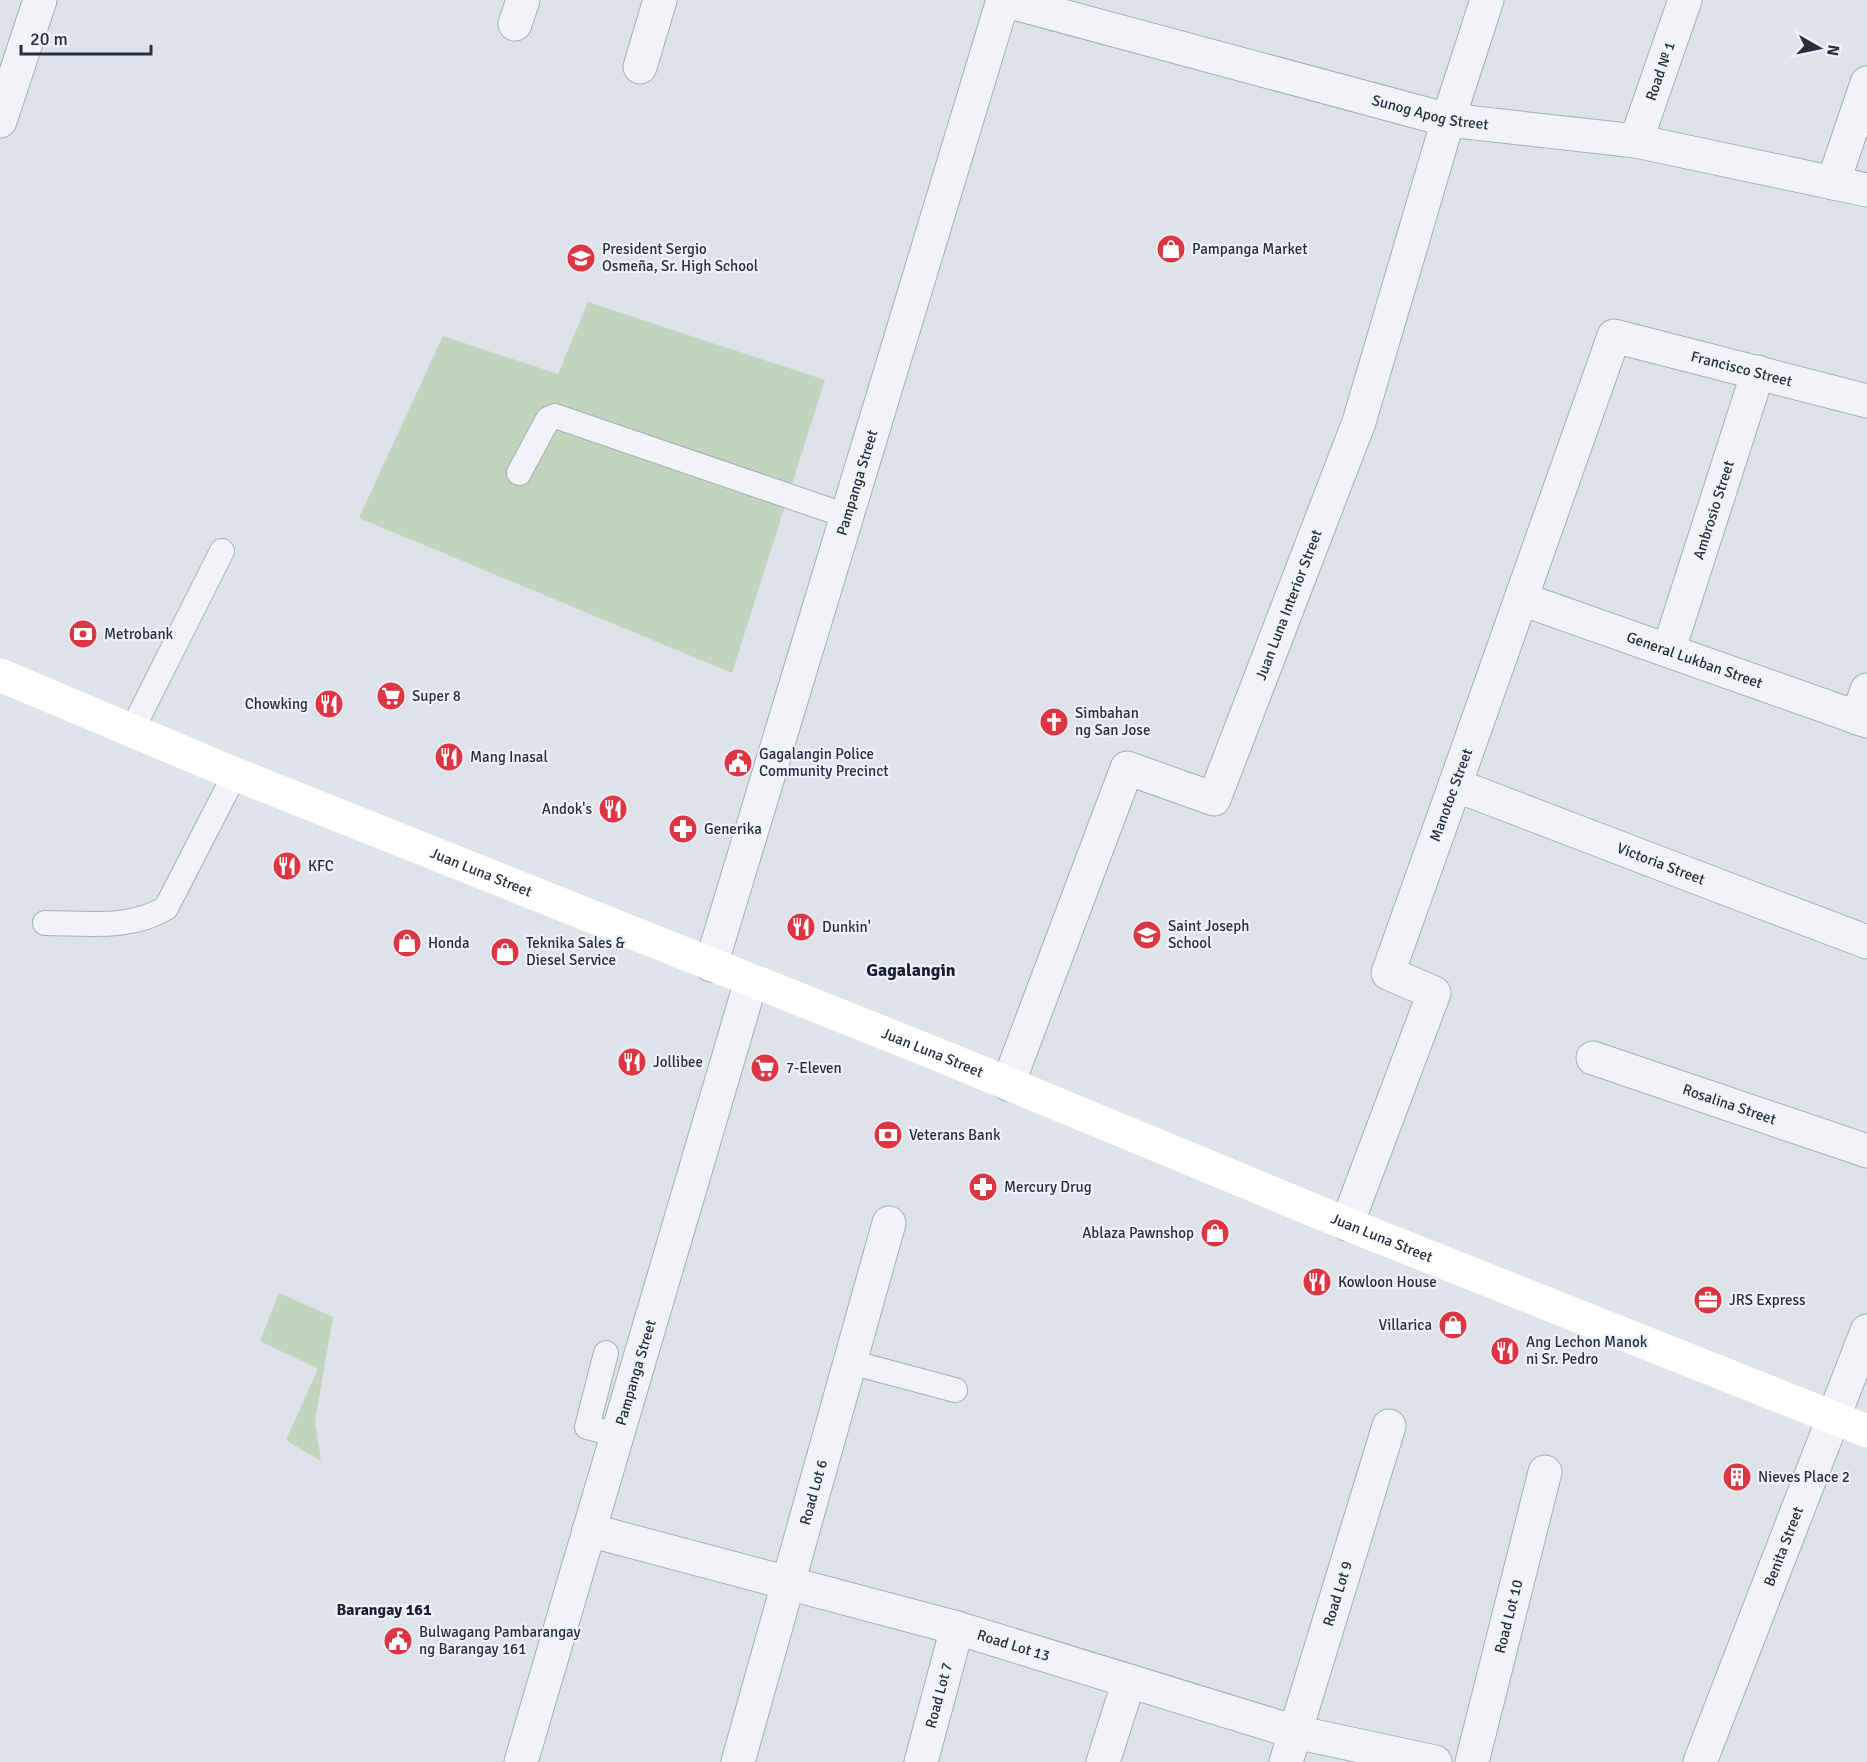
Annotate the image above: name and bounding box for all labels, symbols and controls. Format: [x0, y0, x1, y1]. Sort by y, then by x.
scale bar [21, 18, 152, 56]
north arrow [1789, 18, 1849, 78]
text: 20 m [30, 28, 68, 50]
street label: Road № 1 [1642, 39, 1679, 103]
text: N [1822, 43, 1844, 57]
street label: Sunog Apog Street [1370, 91, 1489, 133]
shop icon: Pampanga Market [1155, 233, 1187, 265]
place label: President Sergio Osmeña, Sr. High School [602, 240, 758, 275]
place label: Pampanga Market [1192, 240, 1308, 258]
school or university icon: President Sergio Osmeña, Sr. High School [565, 242, 597, 274]
street label: Francisco Street [1689, 347, 1794, 390]
street label: Pampanga Street [833, 428, 881, 538]
street label: Ambrosio Street [1689, 458, 1738, 562]
street label: Juan Luna Interior Street [1252, 527, 1326, 683]
bank icon: Metrobank [67, 618, 99, 650]
place label: Metrobank [104, 625, 174, 643]
street label: General Lukban Street [1624, 628, 1765, 692]
supermarket icon: Super 8 [375, 680, 407, 712]
place label: Super 8 [412, 687, 461, 705]
restaurant icon: Chowking [313, 688, 345, 720]
place label: Chowking [245, 695, 308, 713]
place label: Simbahan ng San Jose [1075, 704, 1150, 739]
church icon: Simbahan ng San Jose [1038, 706, 1070, 738]
restaurant icon: Mang Inasal [433, 741, 465, 773]
place label: Gagalangin Police Community Precinct [759, 745, 888, 780]
street label: Manotoc Street [1426, 746, 1476, 844]
public building icon: Gagalangin Police Community Precinct [722, 747, 754, 779]
place label: Mang Inasal [470, 748, 548, 766]
restaurant icon: Andok's [597, 793, 629, 825]
place label: Andok's [542, 800, 592, 818]
pharmacy icon: Generika [667, 813, 699, 845]
place label: Generika [704, 820, 762, 838]
street label: Victoria Street [1614, 839, 1707, 889]
street label: Juan Luna Street [428, 844, 535, 901]
restaurant icon: KFC [271, 850, 303, 882]
place label: KFC [308, 857, 334, 875]
restaurant icon: Dunkin' [785, 911, 817, 943]
place label: Saint Joseph School [1168, 917, 1249, 952]
place label: Dunkin' [822, 918, 871, 936]
school or university icon: Saint Joseph School [1131, 919, 1163, 951]
shop icon: Honda [391, 927, 423, 959]
place label: Honda [428, 934, 470, 952]
place label: Teknika Sales & Diesel Service [526, 934, 625, 969]
shop icon: Teknika Sales & Diesel Service [489, 936, 521, 968]
district label: Gagalangin [866, 959, 956, 981]
street label: Juan Luna Street [879, 1024, 986, 1081]
restaurant icon: Jollibee [616, 1046, 648, 1078]
supermarket icon: 7-Eleven [749, 1052, 781, 1084]
place label: Jollibee [653, 1053, 703, 1071]
place label: 7-Eleven [786, 1059, 842, 1077]
street label: Rosalina Street [1680, 1080, 1778, 1128]
bank icon: Veterans Bank [872, 1119, 904, 1151]
place label: Veterans Bank [909, 1126, 1001, 1144]
pharmacy icon: Mercury Drug [967, 1171, 999, 1203]
place label: Mercury Drug [1004, 1178, 1092, 1196]
street label: Juan Luna Street [1328, 1209, 1435, 1266]
shop icon: Ablaza Pawnshop [1199, 1217, 1231, 1249]
place label: Ablaza Pawnshop [1082, 1224, 1194, 1242]
restaurant icon: Kowloon House [1301, 1266, 1333, 1298]
place label: Kowloon House [1338, 1273, 1437, 1291]
office icon: JRS Express [1692, 1284, 1724, 1316]
place label: JRS Express [1729, 1291, 1806, 1309]
shop icon: Villarica [1437, 1309, 1469, 1341]
place label: Villarica [1379, 1316, 1432, 1334]
street label: Pampanga Street [612, 1317, 660, 1428]
place label: Ang Lechon Manok ni Sr. Pedro [1526, 1333, 1648, 1368]
restaurant icon: Ang Lechon Manok ni Sr. Pedro [1489, 1335, 1521, 1367]
street label: Road Lot 6 [796, 1458, 831, 1527]
building icon: Nieves Place 2 [1721, 1461, 1753, 1493]
place label: Nieves Place 2 [1758, 1468, 1850, 1486]
street label: Benita Street [1760, 1504, 1807, 1589]
street label: Road Lot 9 [1319, 1559, 1356, 1629]
street label: Road Lot 10 [1491, 1578, 1527, 1655]
district label: Barangay 161 [336, 1600, 432, 1620]
place label: Bulwagang Pambarangay ng Barangay 161 [419, 1623, 581, 1658]
public building icon: Bulwagang Pambarangay ng Barangay 161 [382, 1625, 414, 1657]
street label: Road Lot 13 [975, 1626, 1052, 1665]
street label: Road Lot 7 [921, 1661, 956, 1730]

